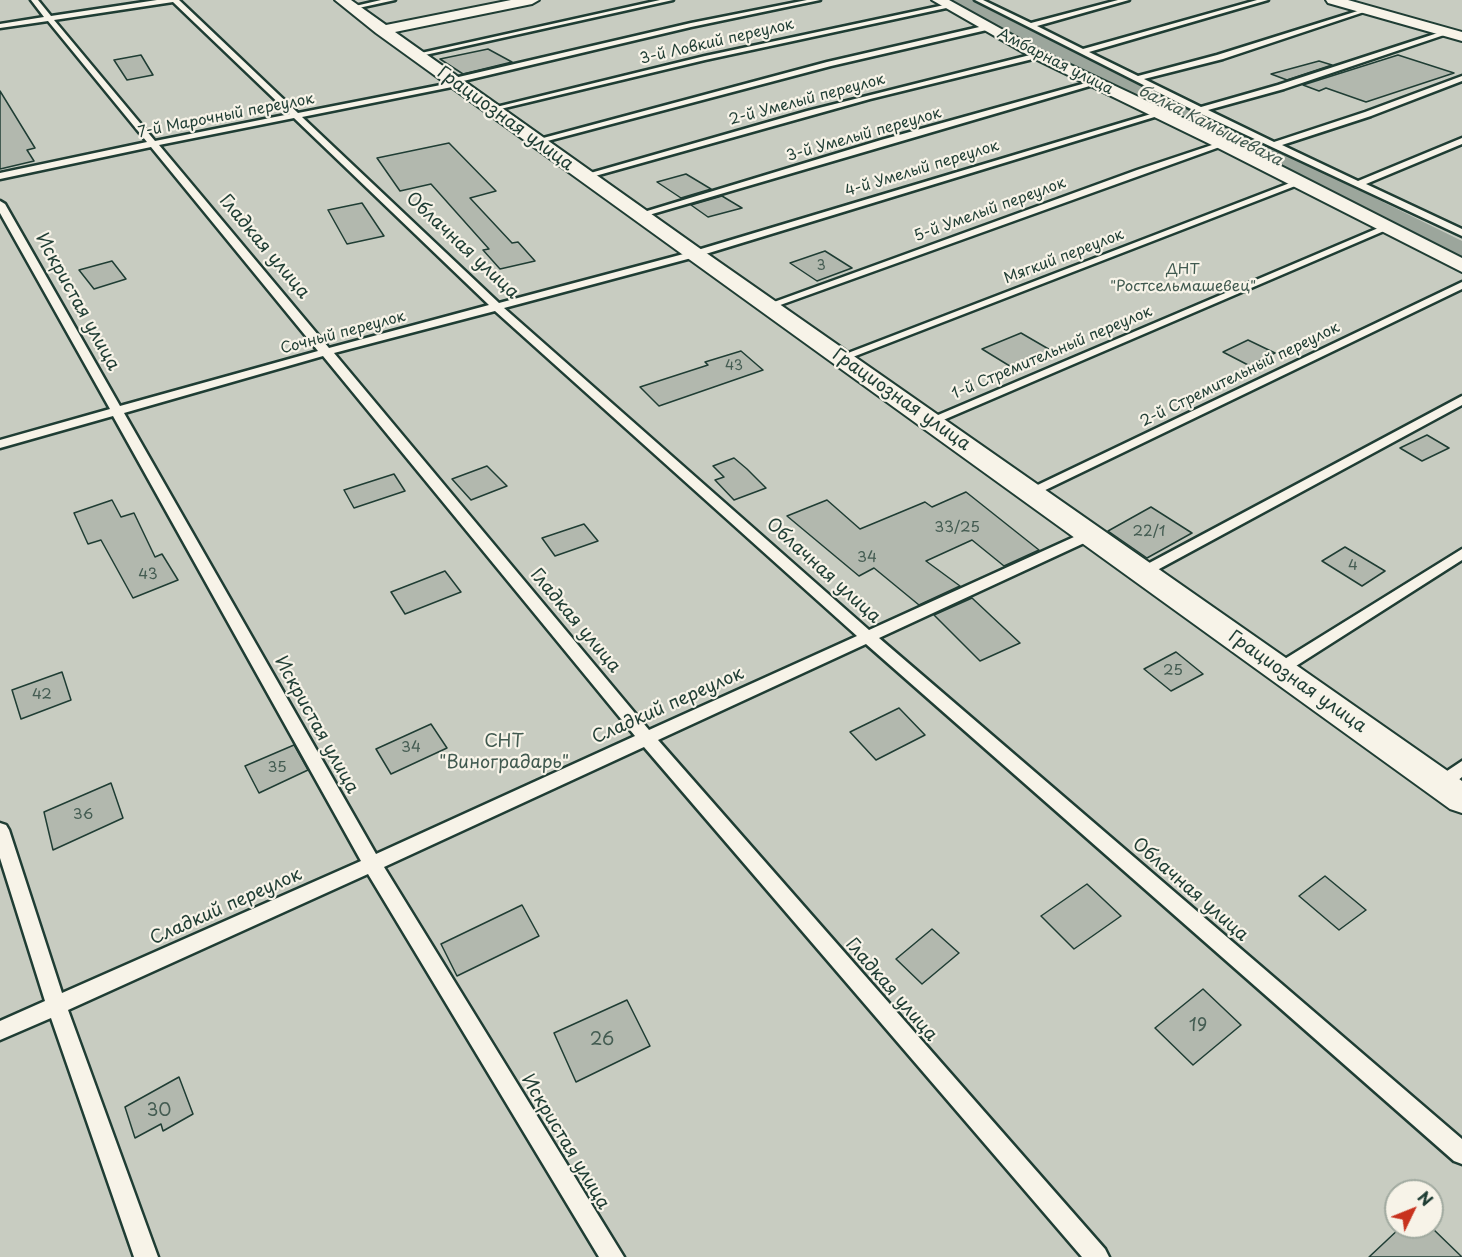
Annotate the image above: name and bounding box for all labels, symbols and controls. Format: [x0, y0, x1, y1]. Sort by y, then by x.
street label: 3-й Ловкий переулок [638, 16, 796, 68]
street label: Амбарная улица [994, 25, 1116, 99]
street label: Грациозная улица [432, 62, 578, 176]
street label: 2-й Умелый переулок [727, 71, 887, 129]
water label: балка Камышеваха [1135, 81, 1285, 171]
street label: 7-й Марочный переулок [136, 90, 316, 142]
street label: 3-й Умелый переулок [785, 104, 943, 166]
street label: 4-й Умелый переулок [843, 137, 1001, 201]
street label: 5-й Умелый переулок [912, 174, 1068, 246]
street label: Облачная улица [401, 188, 523, 304]
street label: Гладкая улица [214, 191, 314, 303]
street label: Мягкий переулок [1002, 226, 1126, 288]
street label: Искристая улица [30, 230, 124, 374]
house number: 3 [816, 258, 826, 274]
park label: ДНТ "Ростсельмашевец" [1110, 261, 1256, 296]
street label: 1-й Стремительный переулок [949, 303, 1155, 403]
street label: Сочный переулок [279, 308, 407, 358]
street label: 2-й Стремительный переулок [1137, 319, 1343, 431]
street label: Грациозная улица [828, 344, 974, 456]
house number: 43 [725, 358, 743, 374]
street label: Облачная улица [761, 514, 885, 628]
house number: 33/25 [934, 519, 980, 537]
house number: 22/1 [1132, 523, 1166, 541]
house number: 34 [857, 549, 877, 567]
house number: 4 [1348, 557, 1358, 575]
street label: Гладкая улица [525, 565, 625, 677]
house number: 43 [138, 566, 158, 584]
street label: Грациозная улица [1224, 626, 1370, 738]
street label: Искристая улица [269, 653, 363, 797]
house number: 25 [1163, 662, 1183, 680]
street label: Сладкий переулок [589, 663, 747, 749]
house number: 42 [32, 686, 52, 704]
park label: СНТ "Виноградарь" [439, 731, 569, 774]
house number: 34 [401, 739, 421, 757]
house number: 35 [267, 759, 287, 777]
house number: 36 [73, 806, 93, 824]
street label: Облачная улица [1128, 834, 1252, 946]
street label: Сладкий переулок [147, 864, 305, 950]
street label: Гладкая улица [841, 934, 941, 1046]
house number: 19 [1189, 1015, 1207, 1037]
house number: 26 [590, 1029, 614, 1051]
street label: Искристая улица [516, 1071, 614, 1213]
house number: 30 [146, 1100, 172, 1122]
north arrow [1384, 1179, 1444, 1239]
text: N [1413, 1185, 1439, 1211]

